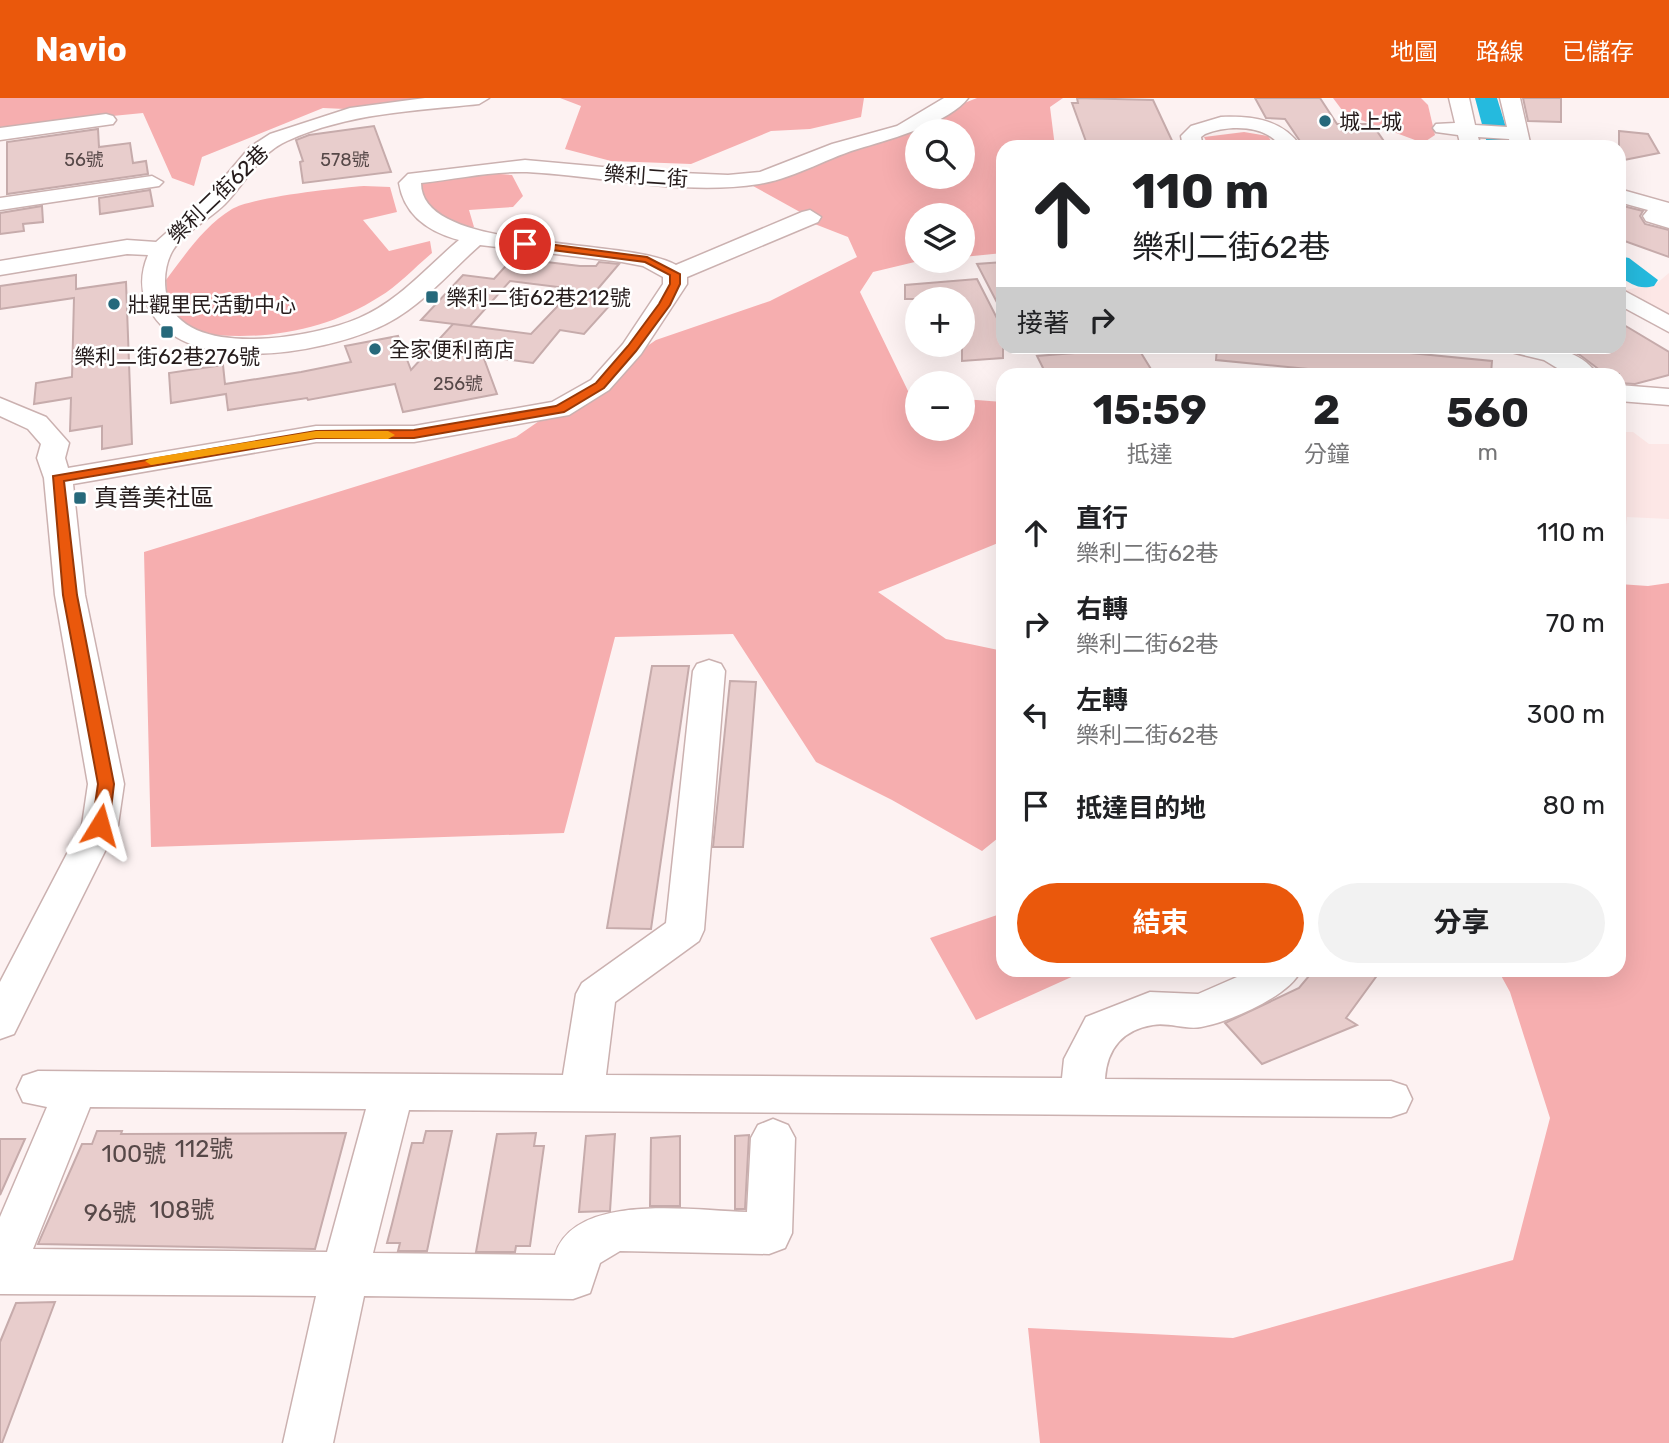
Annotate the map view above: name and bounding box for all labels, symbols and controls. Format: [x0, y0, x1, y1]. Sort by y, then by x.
text: Navio [35, 30, 127, 69]
text: 地圖 [1390, 38, 1438, 66]
text: 路線 [1476, 38, 1524, 66]
text: 已儲存 [1562, 38, 1634, 66]
place label: 城上城 [1339, 109, 1402, 134]
marker: 城上城 [1317, 113, 1333, 129]
map controls [905, 119, 975, 441]
button: search [905, 119, 975, 189]
street label: 樂利二街62巷 [163, 140, 273, 248]
house number: 56號 [64, 149, 104, 171]
house number: 578號 [320, 149, 370, 171]
street label: 樂利二街 [603, 161, 689, 191]
text: 110 m [1132, 162, 1269, 220]
icon: ahead [1017, 168, 1108, 259]
button: layers [905, 203, 975, 273]
pin [495, 214, 555, 274]
icon: arrive [506, 225, 544, 263]
text: 樂利二街62巷 [1132, 228, 1330, 266]
place label: 樂利二街62巷212號 [446, 285, 631, 310]
button: + [905, 287, 975, 357]
marker: 樂利二街62巷212號 [424, 289, 440, 305]
place label: 壯觀里民活動中心 [128, 292, 296, 317]
marker: 壯觀里民活動中心 [106, 296, 122, 312]
icon: right [1083, 301, 1121, 339]
text: 接著 [1017, 308, 1069, 339]
marker: 樂利二街62巷276號 [159, 324, 175, 340]
place label: 全家便利商店 [389, 337, 515, 362]
marker: 全家便利商店 [367, 341, 383, 357]
place label: 樂利二街62巷276號 [74, 344, 260, 369]
button: − [905, 371, 975, 441]
house number: 256號 [433, 373, 483, 395]
text: 15:59 [1093, 385, 1207, 435]
text: 2 [1313, 385, 1340, 435]
text: 560 [1446, 388, 1529, 438]
text: m [1478, 438, 1498, 466]
text: 抵達 [1127, 440, 1173, 468]
text: 分鐘 [1304, 440, 1350, 468]
place label: 真善美社區 [94, 484, 214, 512]
marker: 真善美社區 [72, 490, 88, 506]
text: 直行 [1076, 503, 1128, 534]
icon: ahead [1017, 514, 1055, 552]
text: 110 m [1537, 517, 1605, 548]
text: 樂利二街62巷 [1076, 539, 1218, 567]
text: 右轉 [1076, 594, 1128, 625]
icon: right [1017, 605, 1055, 643]
text: 70 m [1546, 608, 1605, 639]
text: 樂利二街62巷 [1076, 630, 1218, 658]
text: 左轉 [1076, 685, 1128, 716]
icon: left [1017, 696, 1055, 734]
text: 300 m [1527, 699, 1605, 730]
text: 樂利二街62巷 [1076, 721, 1218, 749]
icon: arrive [1017, 787, 1055, 825]
position arrow [63, 788, 137, 862]
text: 80 m [1542, 790, 1605, 821]
text: 抵達目的地 [1076, 793, 1206, 824]
button: 結束 [1017, 883, 1304, 963]
button: 分享 [1318, 883, 1605, 963]
house number: 112號 [175, 1135, 233, 1163]
house number: 100號 [102, 1140, 166, 1168]
house number: 108號 [150, 1196, 214, 1224]
house number: 96號 [84, 1199, 136, 1227]

